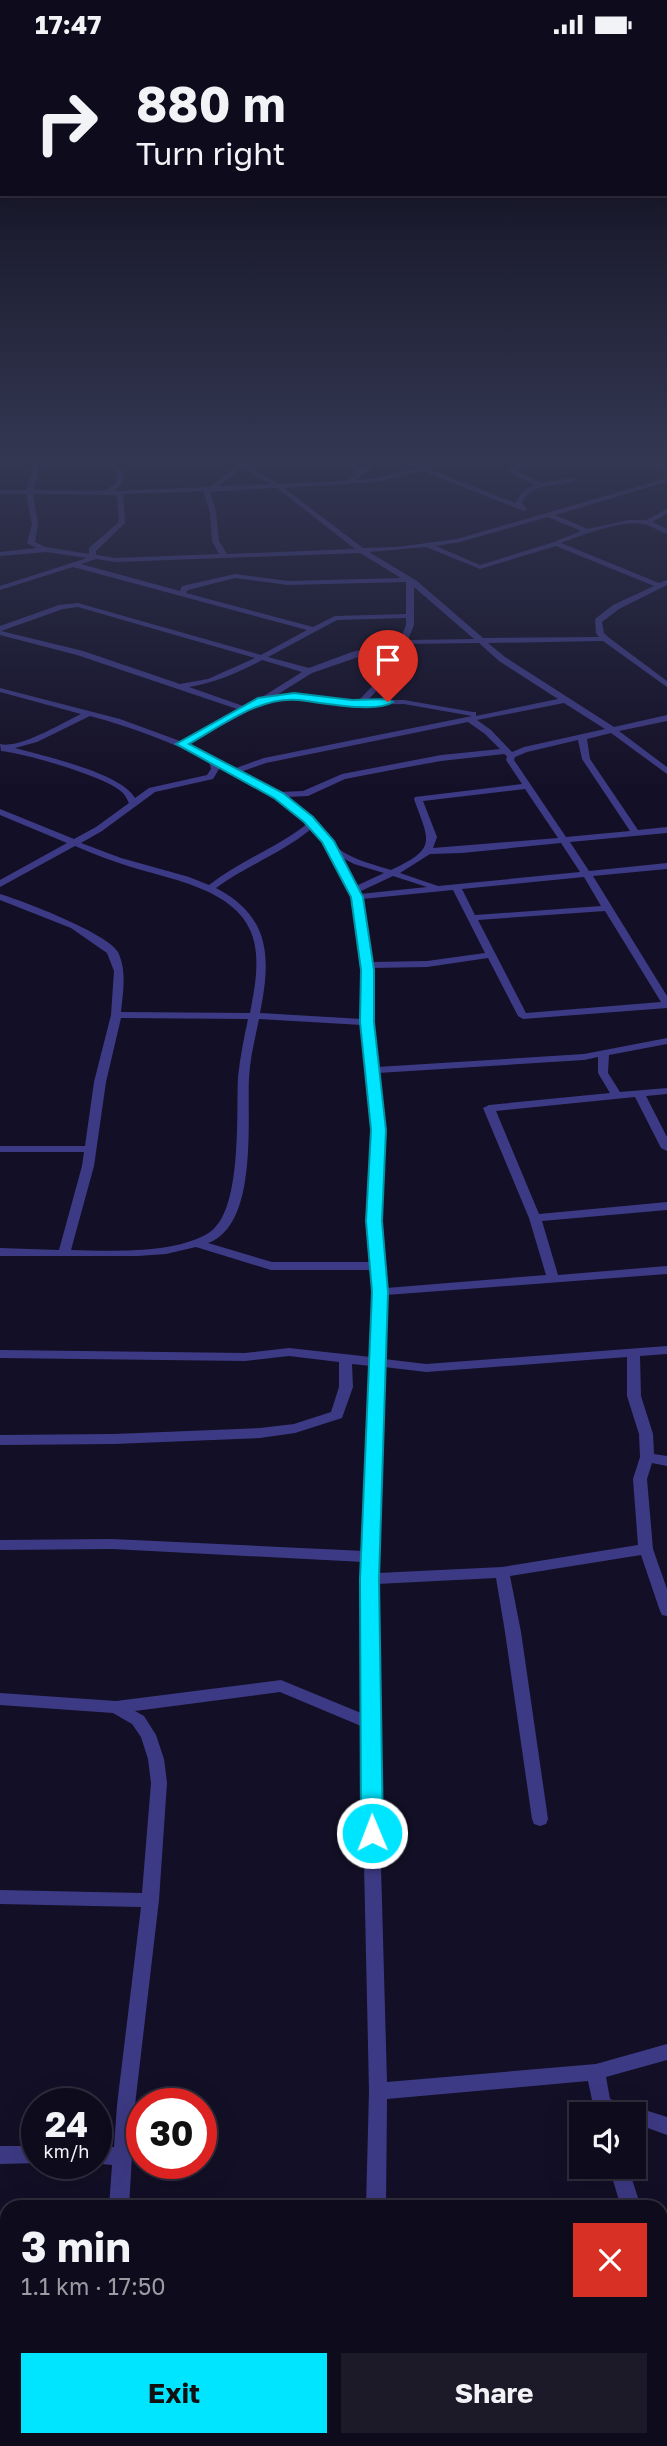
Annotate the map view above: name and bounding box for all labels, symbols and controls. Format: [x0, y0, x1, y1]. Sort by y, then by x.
text: 17:47 [35, 9, 101, 40]
text: 880 m [136, 74, 286, 133]
icon: right [21, 77, 112, 168]
text: Turn right [136, 134, 285, 172]
pin [358, 630, 418, 702]
icon: arrive [369, 641, 407, 679]
position arrow [335, 1796, 409, 1870]
speed limit sign: 30 [126, 2088, 217, 2179]
map controls [569, 2102, 646, 2179]
button: sound [569, 2102, 646, 2179]
text: 24 [45, 2103, 88, 2145]
text: km/h [44, 2140, 89, 2162]
text: 3 min [21, 2221, 131, 2271]
button: close [573, 2223, 647, 2297]
text: 1.1 km · 17:50 [21, 2272, 166, 2300]
button: Exit [21, 2353, 327, 2433]
button: Share [341, 2353, 647, 2433]

